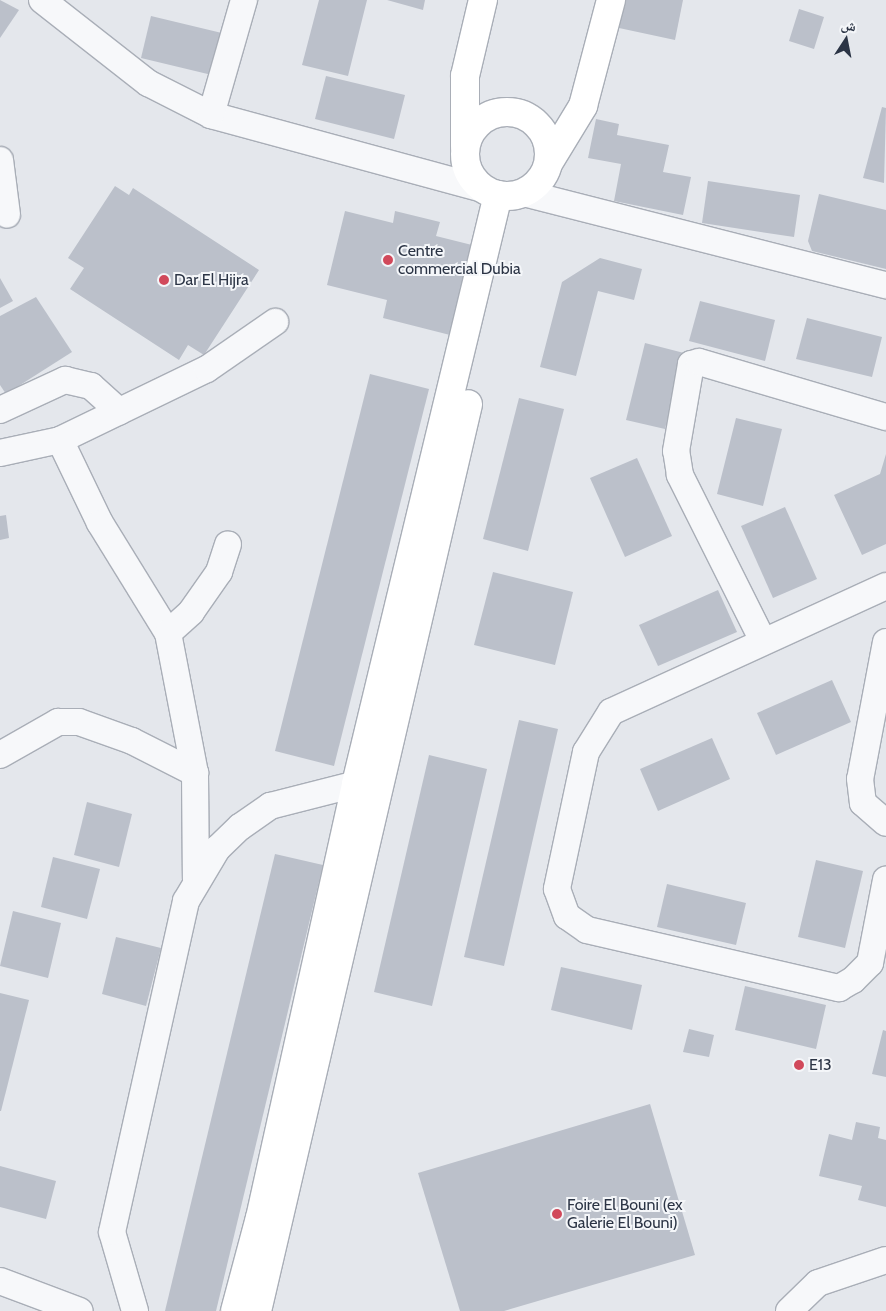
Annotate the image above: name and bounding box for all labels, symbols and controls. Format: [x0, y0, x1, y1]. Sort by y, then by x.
north arrow [821, 15, 871, 65]
text: ش [840, 15, 858, 36]
place label: Centre commercial Dubia [398, 241, 521, 279]
marker: Centre commercial Dubia [382, 254, 394, 266]
place label: Dar El Hijra [174, 270, 249, 290]
marker: Dar El Hijra [158, 274, 170, 286]
place label: E13 [809, 1055, 832, 1075]
marker: E13 [793, 1059, 805, 1071]
place label: Foire El Bouni (ex Galerie El Bouni) [567, 1195, 683, 1233]
marker: Foire El Bouni (ex Galerie El Bouni) [551, 1208, 563, 1220]

